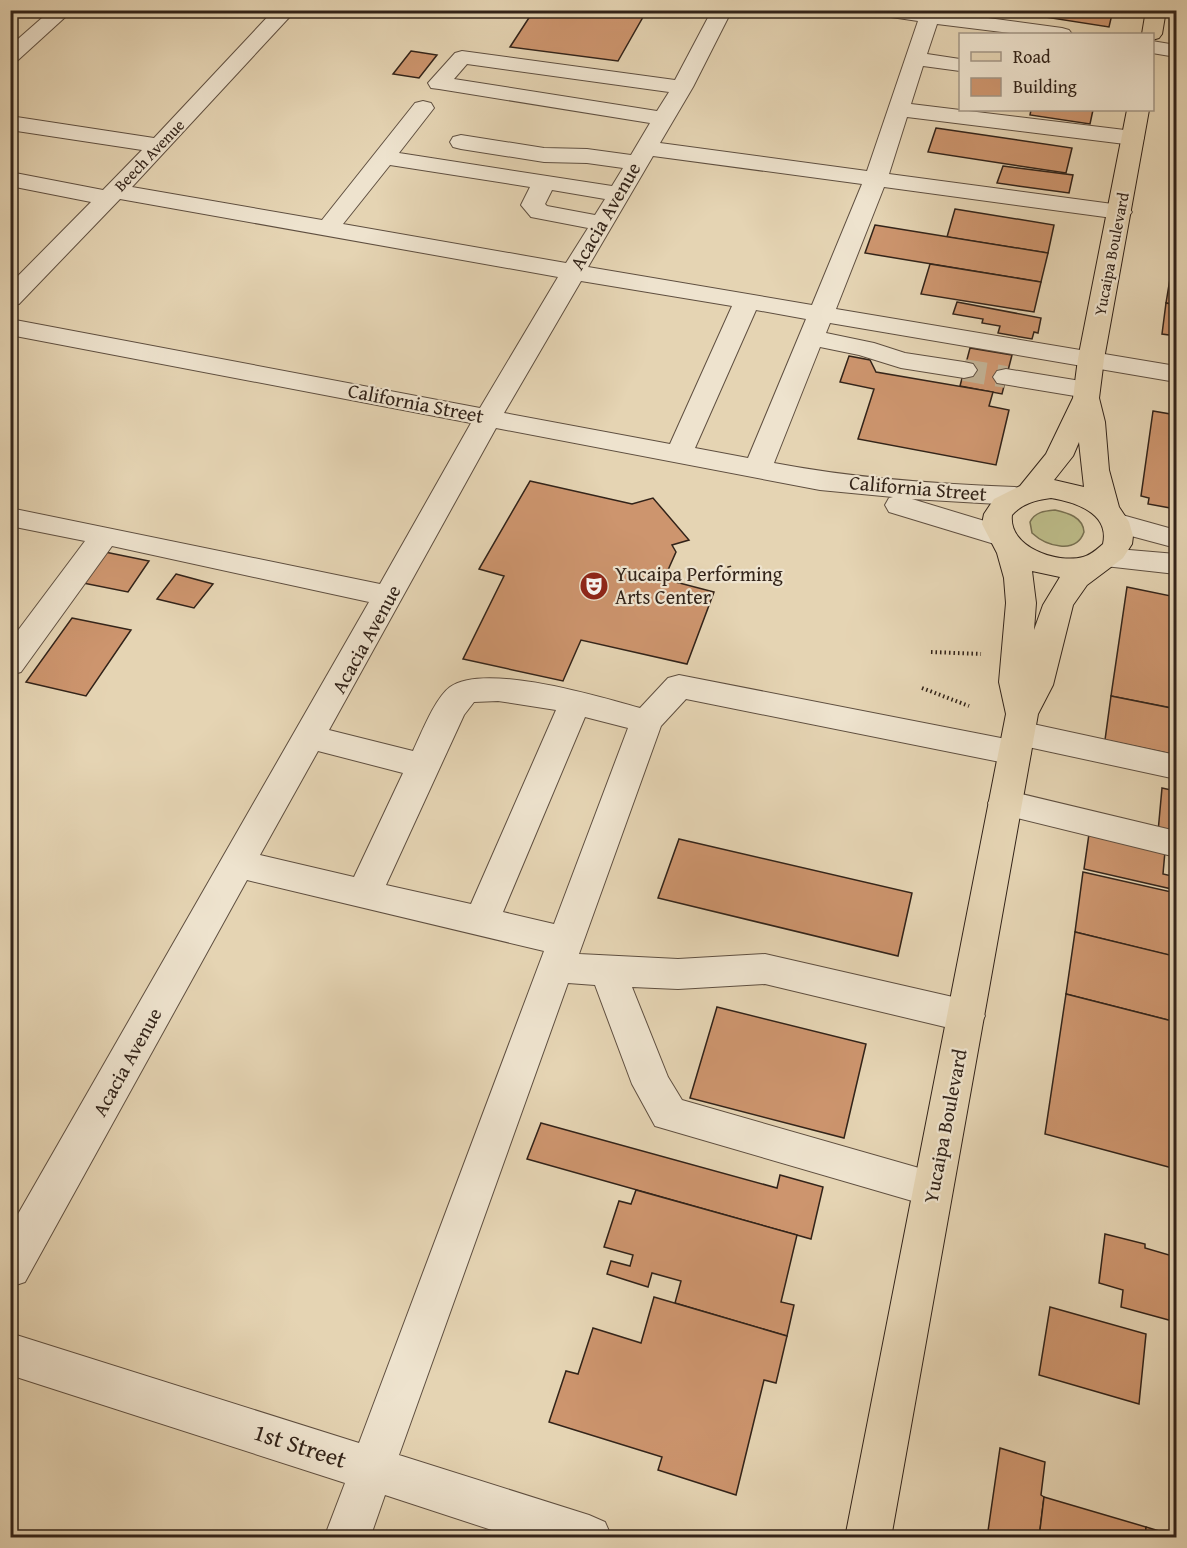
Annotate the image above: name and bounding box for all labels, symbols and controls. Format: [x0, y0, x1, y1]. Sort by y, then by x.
legend [959, 33, 1154, 111]
text: Road [1013, 43, 1051, 70]
text: Building [1013, 73, 1077, 100]
street label: Beech Avenue [108, 113, 190, 197]
street label: Acacia Avenue [562, 156, 647, 275]
street label: Yucaipa Boulevard [1087, 190, 1135, 318]
street label: California Street [346, 375, 486, 430]
street label: California Street [848, 467, 988, 508]
place label: Yucaipa Performing Arts Center [615, 559, 783, 611]
theatre icon: Yucaipa Performing Arts Center [578, 570, 610, 602]
street label: Acacia Avenue [324, 579, 407, 698]
street label: Acacia Avenue [85, 1002, 168, 1121]
street label: Yucaipa Boulevard [915, 1046, 974, 1205]
street label: 1st Street [249, 1414, 351, 1477]

